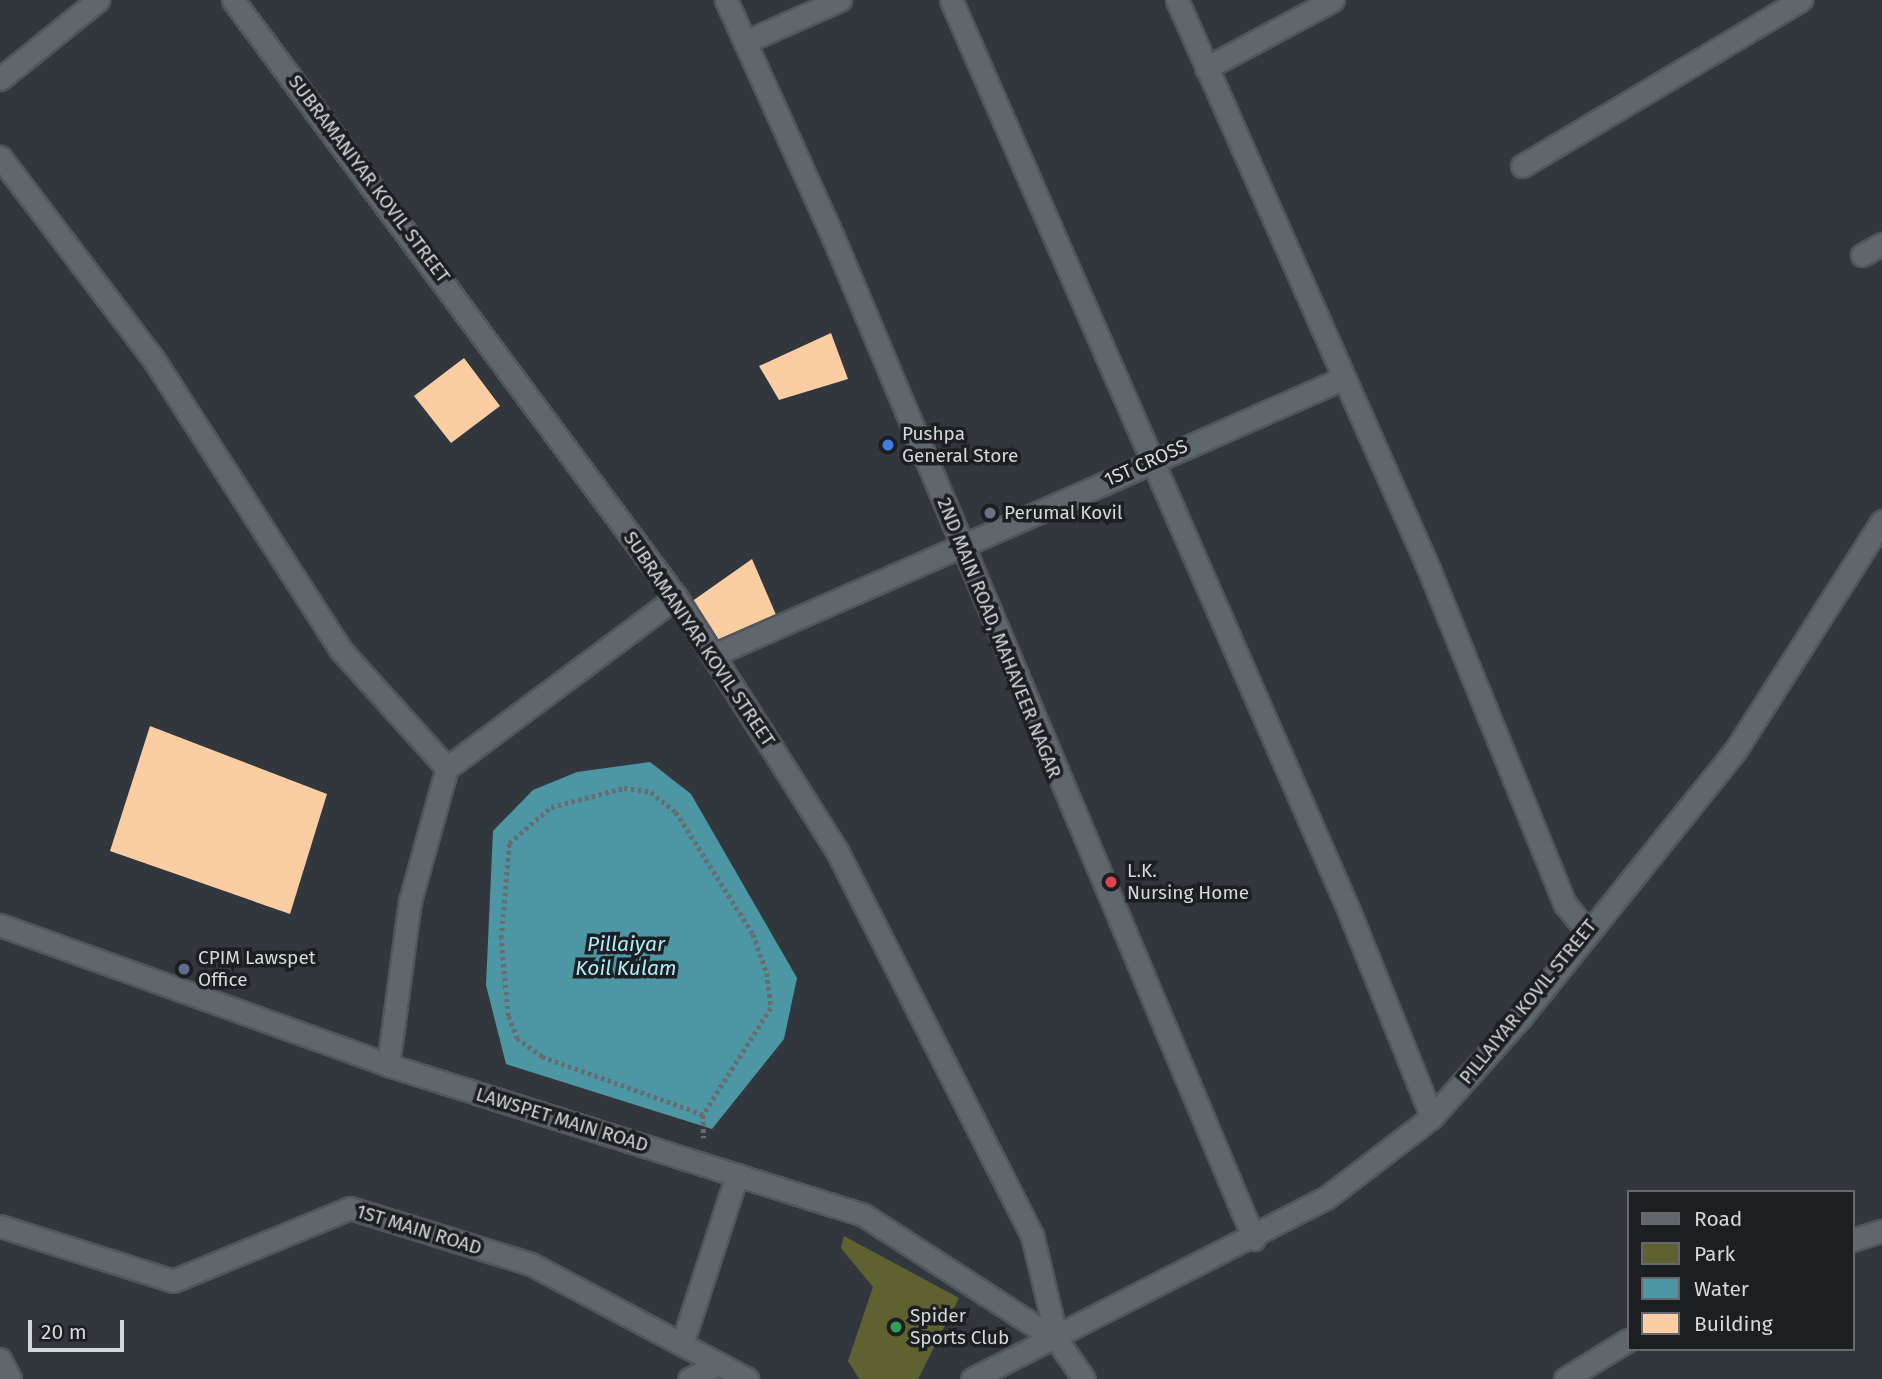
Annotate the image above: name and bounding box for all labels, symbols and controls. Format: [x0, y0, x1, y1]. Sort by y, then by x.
street label: SUBRAMANIYAR KOVIL STREET [283, 71, 455, 287]
place label: Pushpa General Store [902, 423, 1018, 467]
street label: 1ST CROSS [1101, 435, 1191, 491]
marker: Pushpa General Store [880, 437, 896, 453]
street label: 2ND MAIN ROAD, MAHAVEER NAGAR [932, 495, 1066, 781]
place label: Perumal Kovil [1004, 502, 1122, 524]
marker: Perumal Kovil [982, 505, 998, 521]
street label: SUBRAMANIYAR KOVIL STREET [619, 527, 779, 751]
place label: L.K. Nursing Home [1127, 860, 1249, 904]
marker: L.K. Nursing Home [1101, 872, 1121, 892]
street label: PILLAIYAR KOVIL STREET [1455, 915, 1601, 1089]
water label: Pillaiyar Koil Kulam [575, 931, 677, 981]
place label: CPIM Lawspet Office [198, 947, 316, 991]
marker: CPIM Lawspet Office [176, 961, 192, 977]
street label: LAWSPET MAIN ROAD [473, 1083, 651, 1157]
legend [1626, 1190, 1854, 1351]
street label: 1ST MAIN ROAD [354, 1200, 484, 1260]
text: Road [1694, 1206, 1742, 1232]
text: Park [1694, 1241, 1735, 1267]
text: Water [1694, 1276, 1749, 1302]
place label: Spider Sports Club [910, 1305, 1009, 1349]
scale bar [32, 1306, 128, 1350]
text: Building [1694, 1311, 1773, 1337]
text: 20 m [41, 1319, 87, 1345]
marker: Spider Sports Club [888, 1319, 904, 1335]

